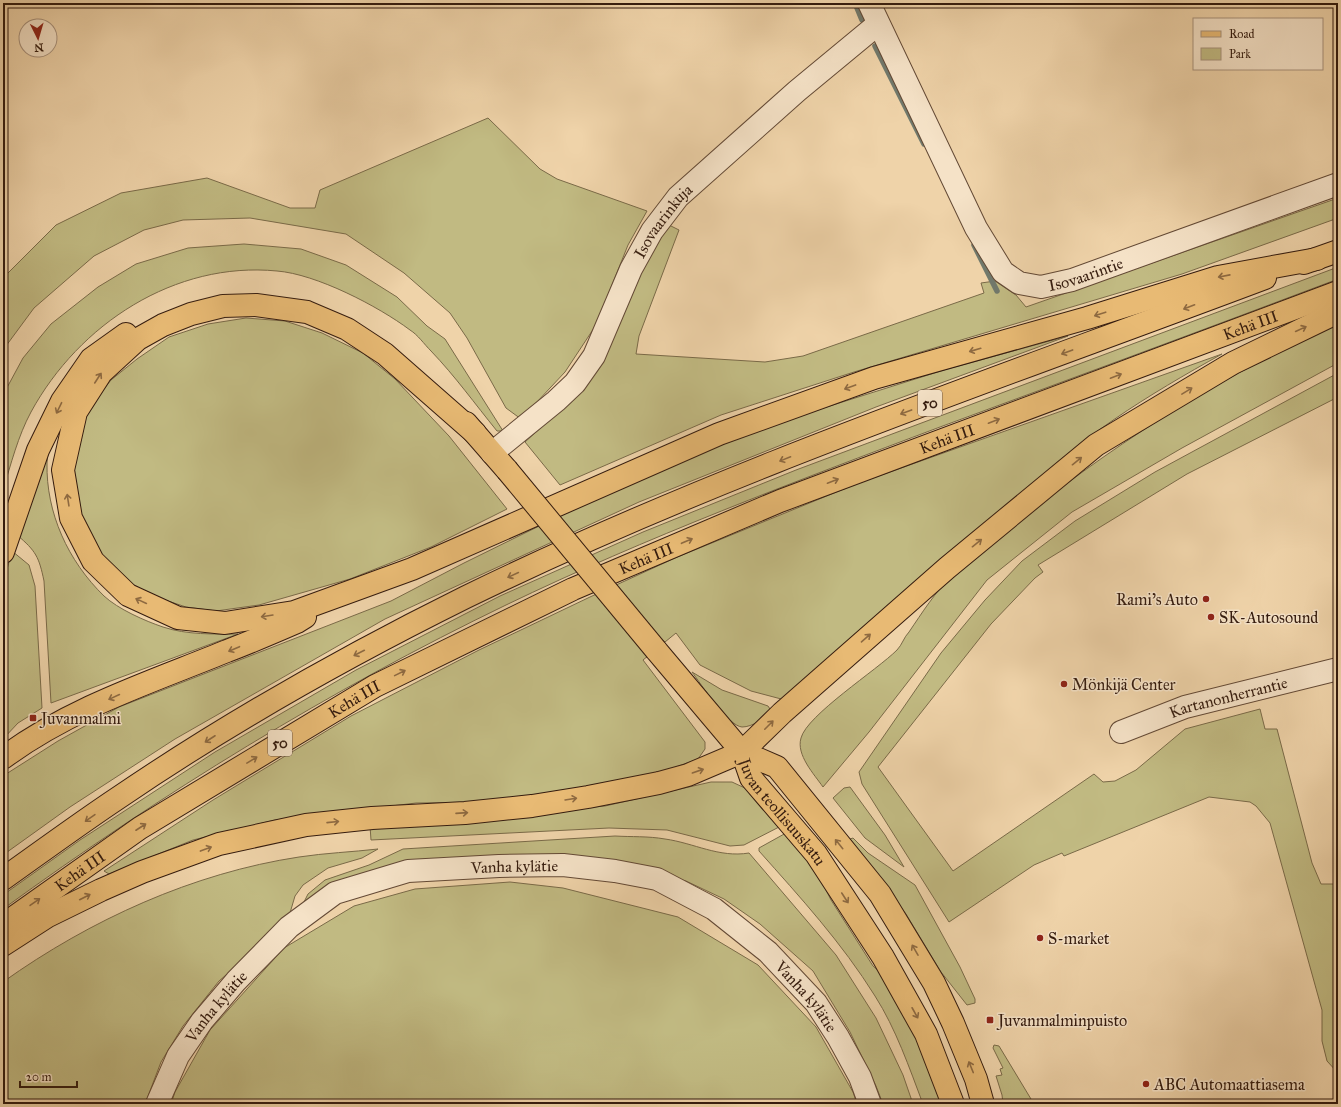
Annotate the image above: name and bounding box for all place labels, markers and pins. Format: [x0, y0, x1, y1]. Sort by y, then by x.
place label: Rami's Auto [1116, 590, 1198, 609]
marker: Rami's Auto [1201, 594, 1211, 604]
place label: SK-Autosound [1219, 608, 1318, 627]
marker: SK-Autosound [1206, 612, 1216, 622]
place label: Mönkijä Center [1072, 675, 1176, 694]
marker: Mönkijä Center [1059, 679, 1069, 689]
place label: Juvanmalmi [39, 709, 122, 729]
marker: Juvanmalmi [28, 713, 38, 723]
place label: S-market [1048, 929, 1110, 948]
marker: S-market [1035, 933, 1045, 943]
place label: Juvanmalminpuisto [996, 1011, 1127, 1031]
marker: Juvanmalminpuisto [985, 1015, 995, 1025]
place label: ABC Automaattiasema [1153, 1075, 1305, 1094]
marker: ABC Automaattiasema [1141, 1079, 1151, 1089]

